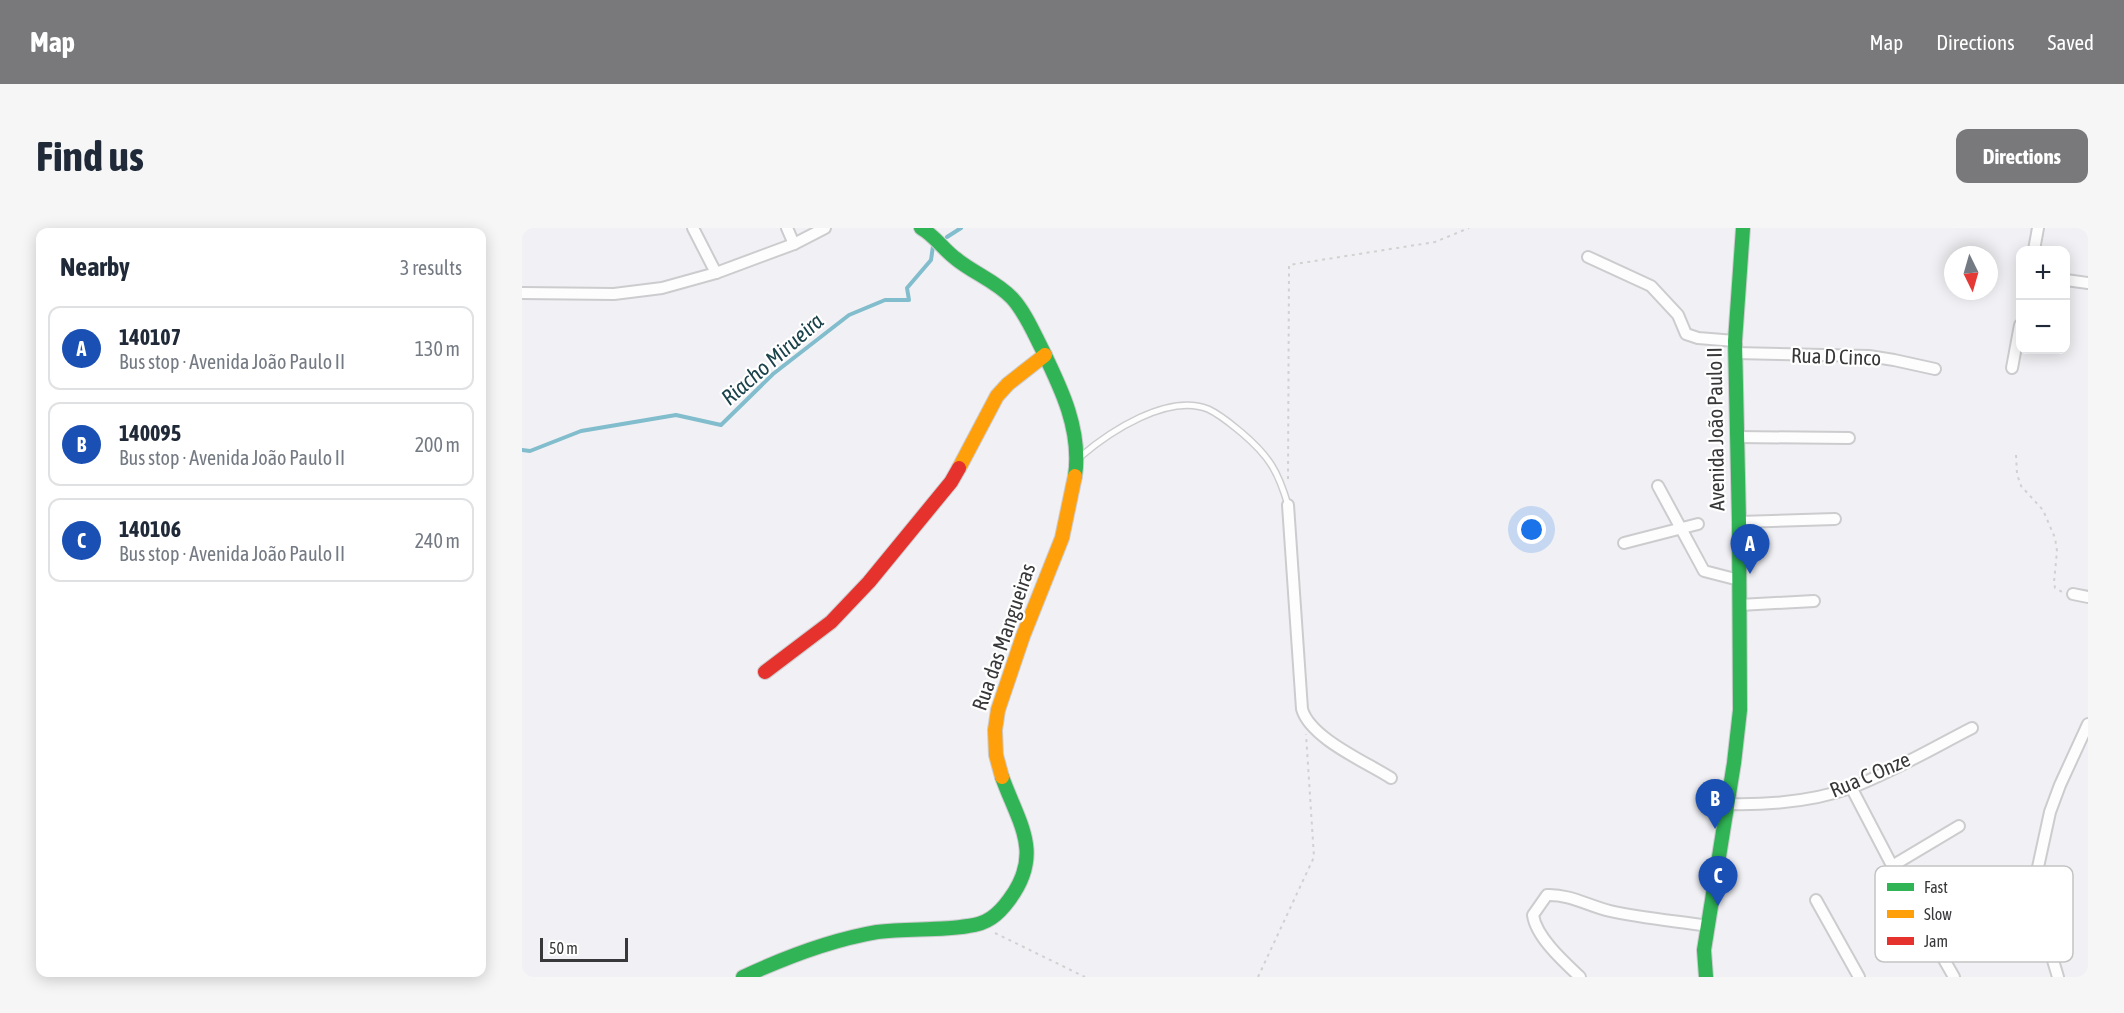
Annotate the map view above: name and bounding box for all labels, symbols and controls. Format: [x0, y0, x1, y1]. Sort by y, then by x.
text: Map [30, 26, 75, 58]
text: Map [1869, 30, 1903, 54]
text: Directions [1936, 30, 2015, 54]
text: Saved [2048, 30, 2094, 54]
button: Directions [1956, 129, 2088, 183]
text: Find us [36, 132, 144, 180]
north arrow [1944, 246, 1998, 300]
map controls [2016, 246, 2070, 354]
button: + [2016, 246, 2070, 300]
text: Nearby [60, 252, 130, 282]
text: 3 results [400, 256, 462, 279]
button: − [2016, 300, 2070, 354]
water label: Riacho Mirueira [716, 308, 828, 410]
text: 140107 [119, 324, 181, 350]
text: A [77, 337, 86, 360]
text: 130 m [415, 337, 460, 360]
street label: Rua D Cinco [1791, 342, 1881, 370]
street label: Avenida João Paulo II [1702, 347, 1728, 511]
text: Bus stop · Avenida João Paulo II [119, 350, 345, 373]
text: 140095 [119, 420, 181, 446]
text: B [77, 433, 86, 456]
text: 200 m [415, 433, 460, 456]
text: Bus stop · Avenida João Paulo II [119, 446, 345, 469]
your location [1517, 515, 1546, 544]
text: 140106 [119, 516, 181, 542]
pin: A [1730, 524, 1770, 574]
text: C [77, 529, 86, 552]
text: 240 m [415, 529, 460, 552]
text: Bus stop · Avenida João Paulo II [119, 542, 345, 565]
street label: Rua das Mangueiras [967, 560, 1039, 713]
street label: Rua C Onze [1826, 746, 1913, 802]
pin: B [1696, 780, 1734, 829]
pin: C [1698, 856, 1738, 906]
legend [1875, 866, 2073, 962]
text: Fast [1924, 878, 1948, 896]
text: Slow [1924, 905, 1952, 923]
text: Jam [1924, 932, 1948, 950]
scale bar [540, 935, 628, 962]
text: 50 m [549, 939, 578, 957]

